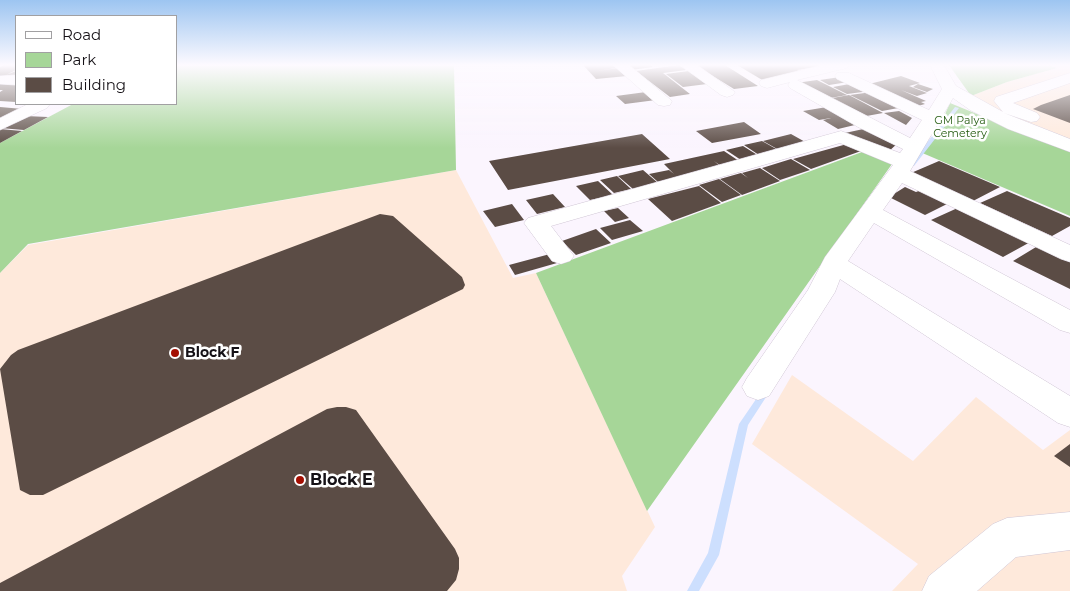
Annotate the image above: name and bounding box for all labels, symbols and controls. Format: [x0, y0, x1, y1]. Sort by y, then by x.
legend [15, 15, 178, 105]
text: Road [62, 25, 101, 44]
text: Park [62, 50, 96, 69]
text: Building [62, 75, 126, 94]
park label: GM Palya Cemetery [933, 114, 987, 140]
place label: Block F [185, 345, 239, 361]
marker: Block F [169, 347, 181, 359]
place label: Block E [310, 470, 373, 490]
marker: Block E [294, 474, 306, 486]

